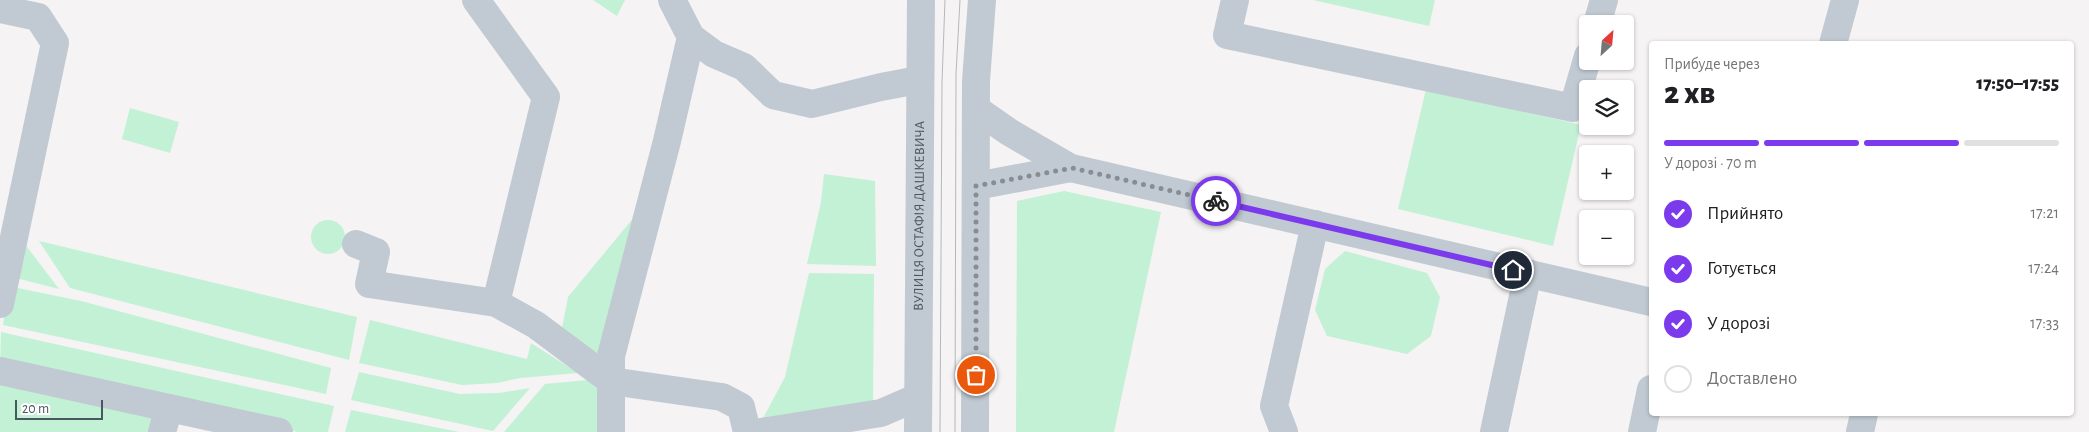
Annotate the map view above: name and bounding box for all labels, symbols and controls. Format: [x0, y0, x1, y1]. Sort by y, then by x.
north arrow [1579, 15, 1634, 70]
map controls [1579, 15, 1634, 265]
text: Прибуде через [1664, 56, 1760, 72]
text: 17:50–17:55 [1976, 74, 2059, 93]
text: 2 хв [1664, 77, 1715, 109]
button: layers [1579, 80, 1634, 135]
street label: ВУЛИЦЯ ОСТАФІЯ ДАШКЕВИЧА [912, 121, 927, 311]
button: + [1579, 145, 1634, 200]
text: У дорозі · 70 m [1664, 155, 1757, 171]
courier [1191, 176, 1241, 226]
icon: bike [1202, 187, 1230, 215]
icon: check [1664, 200, 1692, 228]
text: Прийнято [1707, 204, 1783, 223]
text: 17:21 [2030, 205, 2059, 221]
button: − [1579, 210, 1634, 265]
pin [1492, 249, 1534, 291]
icon: check [1664, 255, 1692, 283]
icon: home [1499, 256, 1527, 284]
text: Готується [1707, 259, 1777, 278]
text: 17:24 [2028, 260, 2059, 276]
icon: check [1664, 310, 1692, 338]
text: У дорозі [1707, 314, 1770, 333]
text: 17:33 [2030, 315, 2059, 331]
pin [955, 354, 997, 396]
icon: bag [962, 361, 990, 389]
text: Доставлено [1707, 369, 1797, 388]
scale bar [15, 397, 102, 420]
text: 20 m [22, 402, 49, 416]

